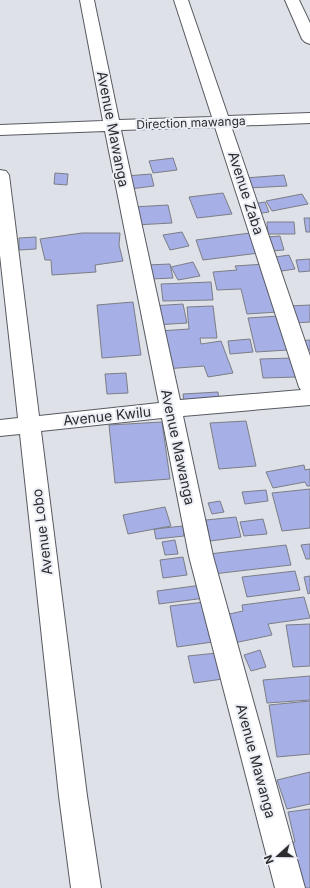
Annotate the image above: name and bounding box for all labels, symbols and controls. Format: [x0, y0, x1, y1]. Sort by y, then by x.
street label: Avenue Mawanga [94, 70, 133, 188]
street label: Direction mawanga [136, 113, 246, 132]
street label: Avenue Zaba [225, 149, 268, 237]
street label: Avenue Mawanga [158, 388, 199, 506]
street label: Avenue Kwilu [62, 402, 152, 429]
street label: Avenue Lobo [28, 488, 55, 576]
street label: Avenue Mawanga [233, 702, 280, 820]
north arrow [258, 836, 298, 876]
text: N [261, 853, 277, 866]

